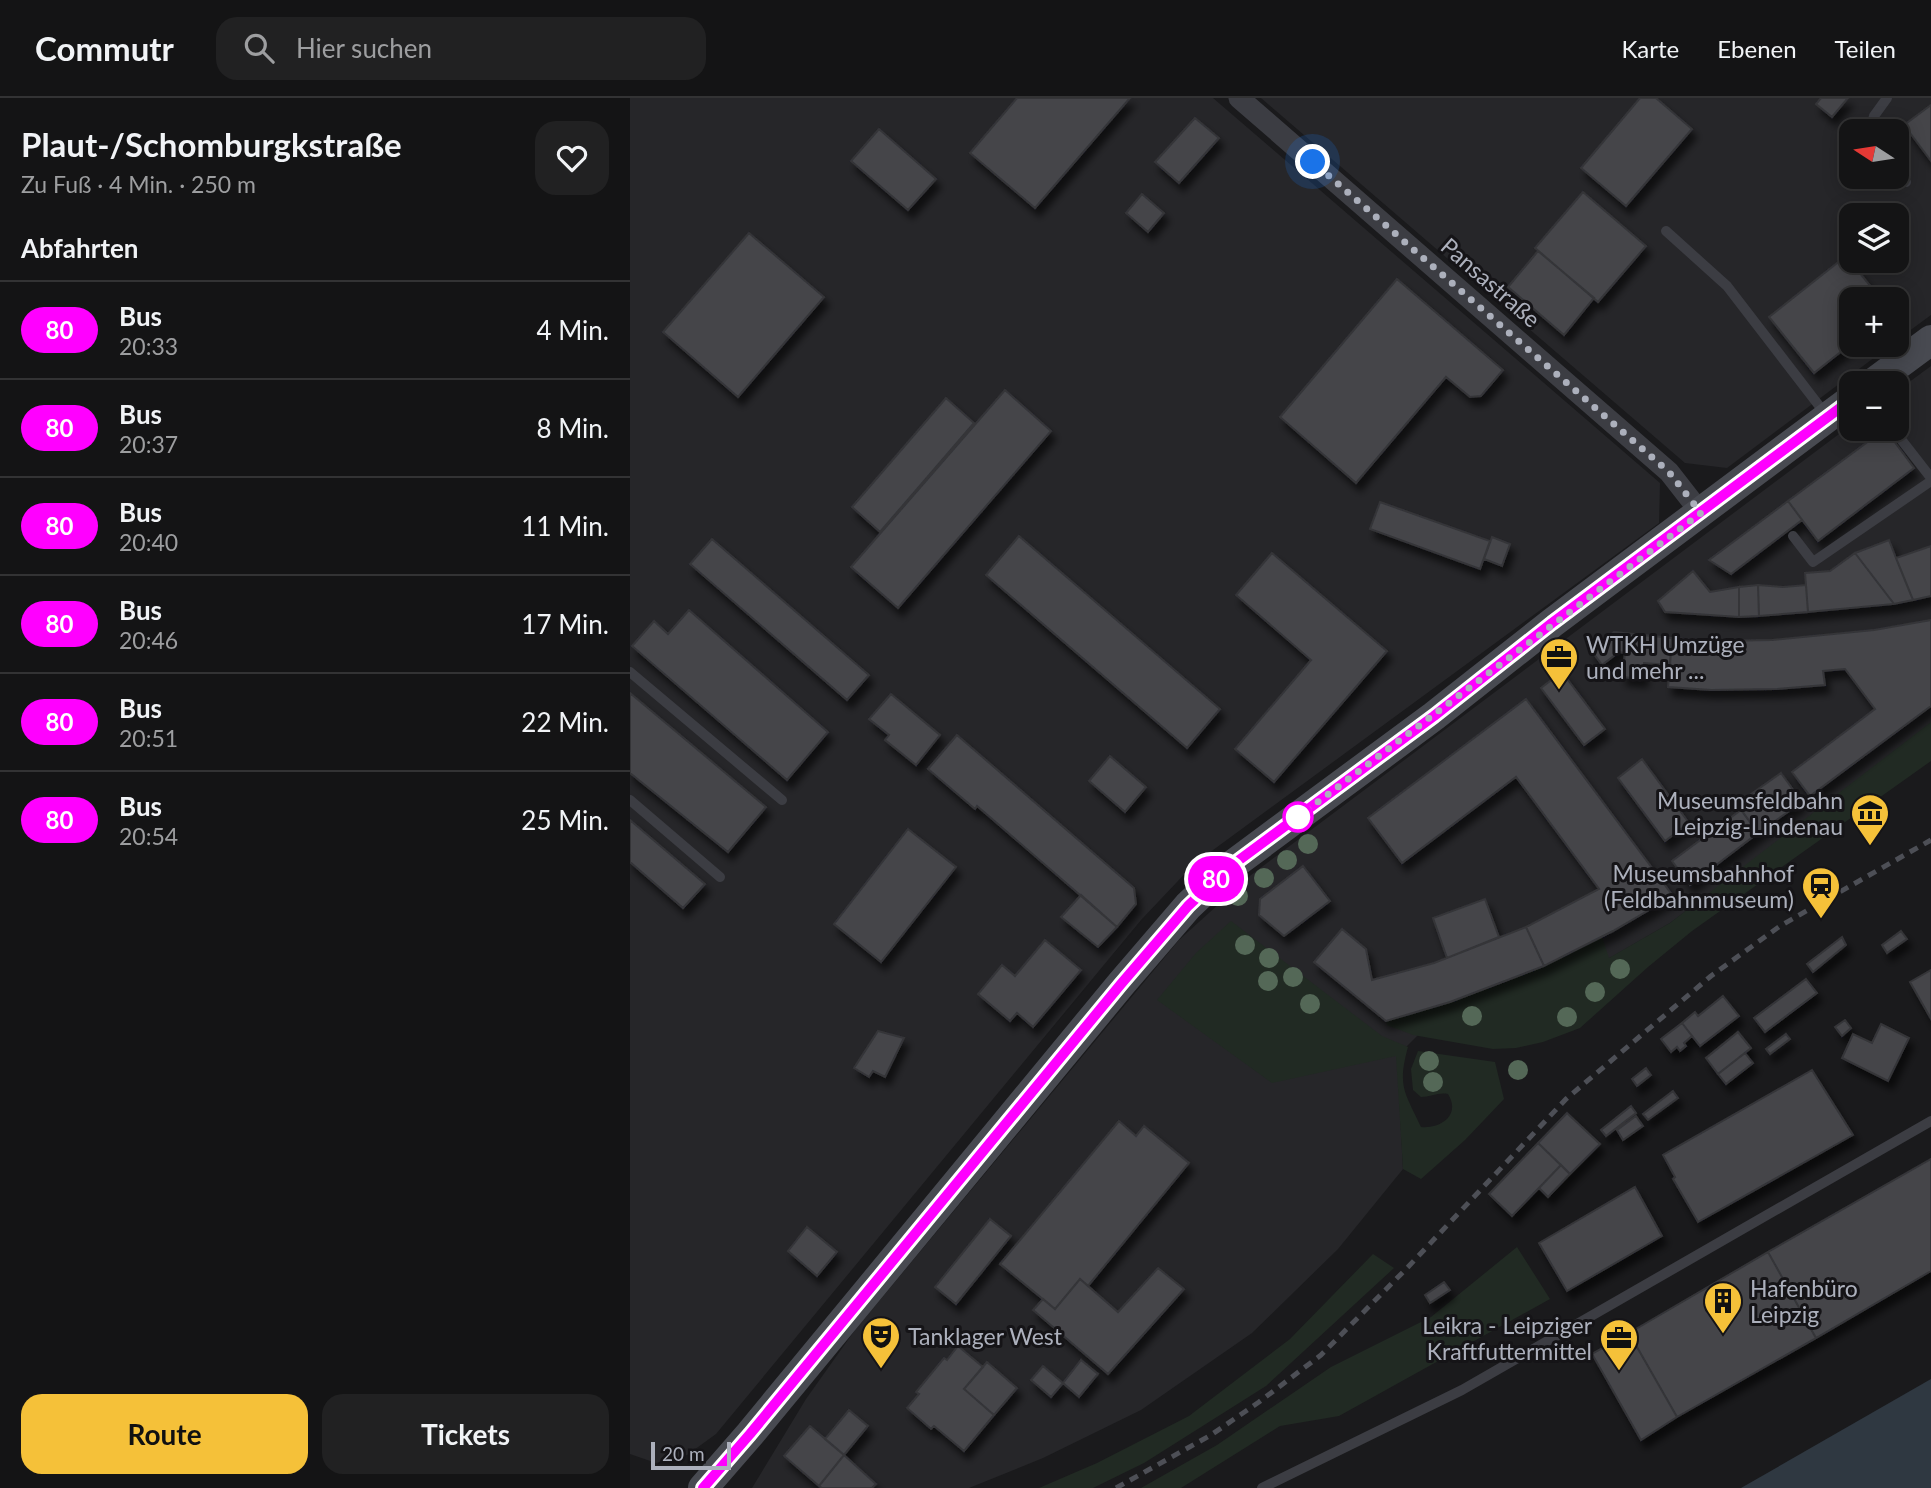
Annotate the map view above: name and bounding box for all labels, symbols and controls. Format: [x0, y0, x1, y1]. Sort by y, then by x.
search box [216, 17, 706, 80]
text: Commutr [35, 28, 174, 68]
icon: search [240, 29, 278, 67]
text: Hier suchen [296, 32, 432, 64]
text: Karte [1622, 34, 1679, 63]
text: Ebenen [1717, 34, 1797, 63]
text: Teilen [1835, 34, 1896, 63]
north arrow [1839, 119, 1909, 189]
map controls [1839, 119, 1909, 441]
button: heart [535, 121, 609, 195]
text: Plaut-/Schomburgkstraße [21, 124, 402, 164]
your location [1295, 144, 1330, 179]
text: Zu Fuß · 4 Min. · 250 m [21, 170, 256, 198]
button: layers [1839, 203, 1909, 273]
street label: Pansastraße [1436, 231, 1546, 333]
text: Abfahrten [21, 232, 139, 264]
button: + [1839, 287, 1909, 357]
text: Bus [119, 300, 162, 332]
text: 4 Min. [536, 314, 609, 346]
text: 80 [46, 315, 73, 344]
text: 20:33 [119, 332, 178, 360]
button: − [1839, 371, 1909, 441]
text: Bus [119, 398, 162, 430]
text: 8 Min. [536, 412, 609, 444]
text: 80 [46, 413, 73, 442]
text: 20:37 [119, 430, 178, 458]
text: Bus [119, 496, 162, 528]
text: 11 Min. [521, 510, 609, 542]
text: 80 [46, 511, 73, 540]
text: 20:40 [119, 528, 178, 556]
text: Bus [119, 594, 162, 626]
text: 17 Min. [521, 608, 609, 640]
text: 80 [46, 609, 73, 638]
text: 20:46 [119, 626, 178, 654]
place label: WTKH Umzüge und mehr ... [1586, 630, 1745, 684]
office icon: WTKH Umzüge und mehr ... [1538, 636, 1580, 691]
text: Bus [119, 692, 162, 724]
text: 22 Min. [521, 706, 609, 738]
text: 80 [46, 707, 73, 736]
text: 20:51 [119, 724, 178, 752]
place label: Museumsfeldbahn Leipzig-Lindenau [1657, 786, 1843, 840]
text: Bus [119, 790, 162, 822]
museum icon: Museumsfeldbahn Leipzig-Lindenau [1849, 792, 1891, 847]
unlabelled marker [1283, 802, 1313, 832]
text: 25 Min. [521, 804, 609, 836]
text: 80 [46, 805, 73, 834]
text: 20:54 [119, 822, 178, 850]
line badge: 80 [1184, 856, 1248, 902]
place label: Museumsbahnhof (Feldbahnmuseum) [1604, 859, 1794, 913]
text: 80 [1202, 864, 1230, 893]
station icon: Museumsbahnhof (Feldbahnmuseum) [1800, 865, 1842, 920]
place label: Hafenbüro Leipzig [1750, 1274, 1858, 1328]
building icon: Hafenbüro Leipzig [1702, 1280, 1744, 1335]
place label: Leikra - Leipziger Kraftfuttermittel [1422, 1311, 1593, 1365]
theatre icon: Tanklager West [860, 1315, 902, 1370]
office icon: Leikra - Leipziger Kraftfuttermittel [1598, 1317, 1640, 1372]
place label: Tanklager West [908, 1322, 1063, 1350]
button: Route [21, 1394, 308, 1474]
button: Tickets [322, 1394, 609, 1474]
scale bar [651, 1439, 732, 1471]
text: 20 m [662, 1442, 705, 1465]

